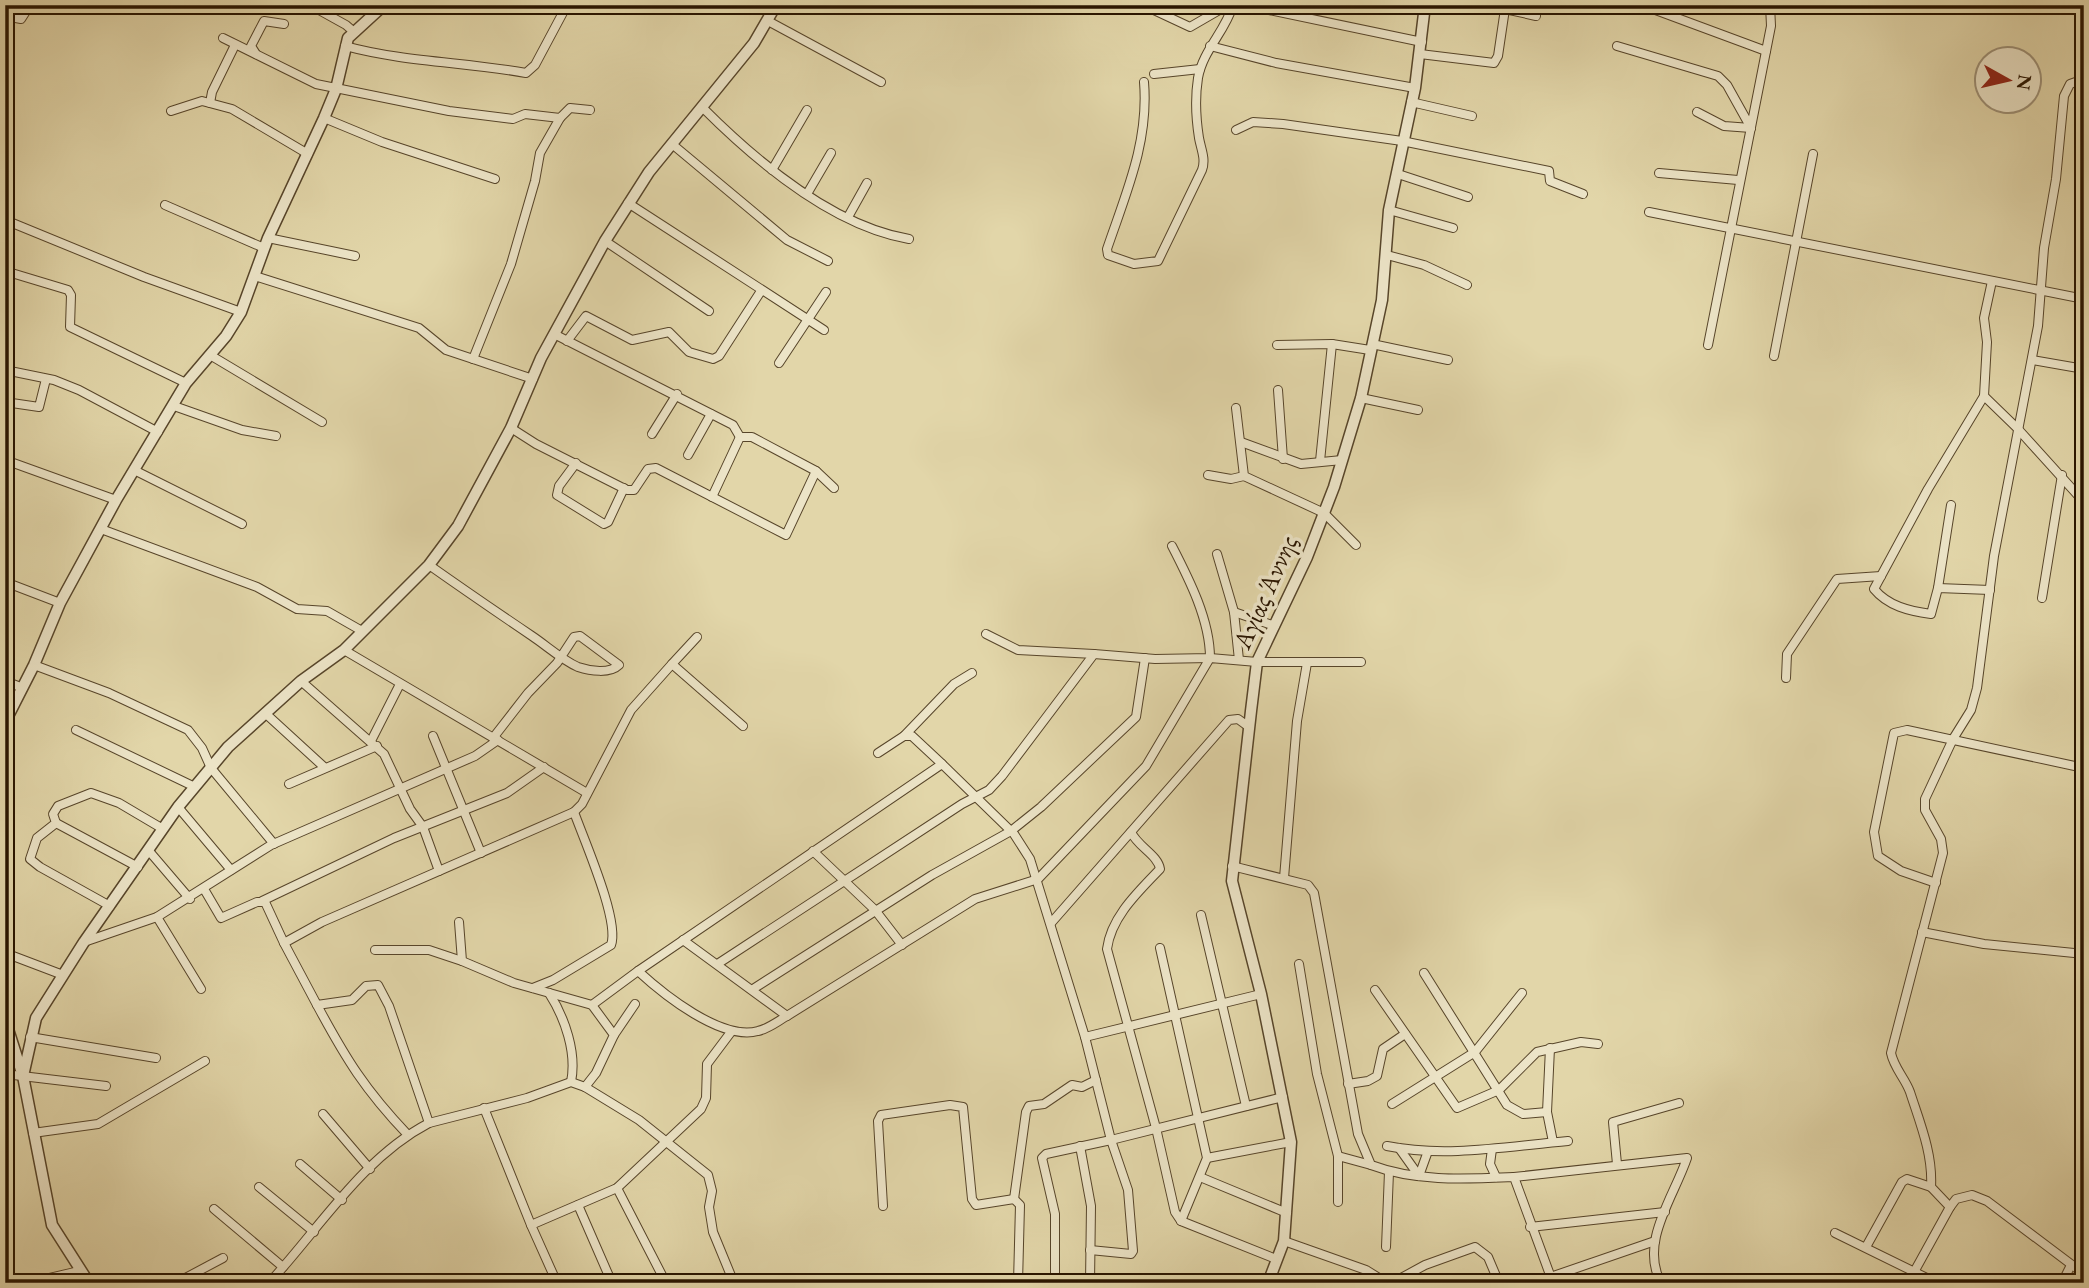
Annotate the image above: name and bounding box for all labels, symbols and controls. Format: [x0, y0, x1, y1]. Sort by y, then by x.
north arrow [1974, 46, 2044, 116]
text: N [2011, 73, 2038, 92]
street label: Αγίας Άννης [1224, 530, 1305, 655]

